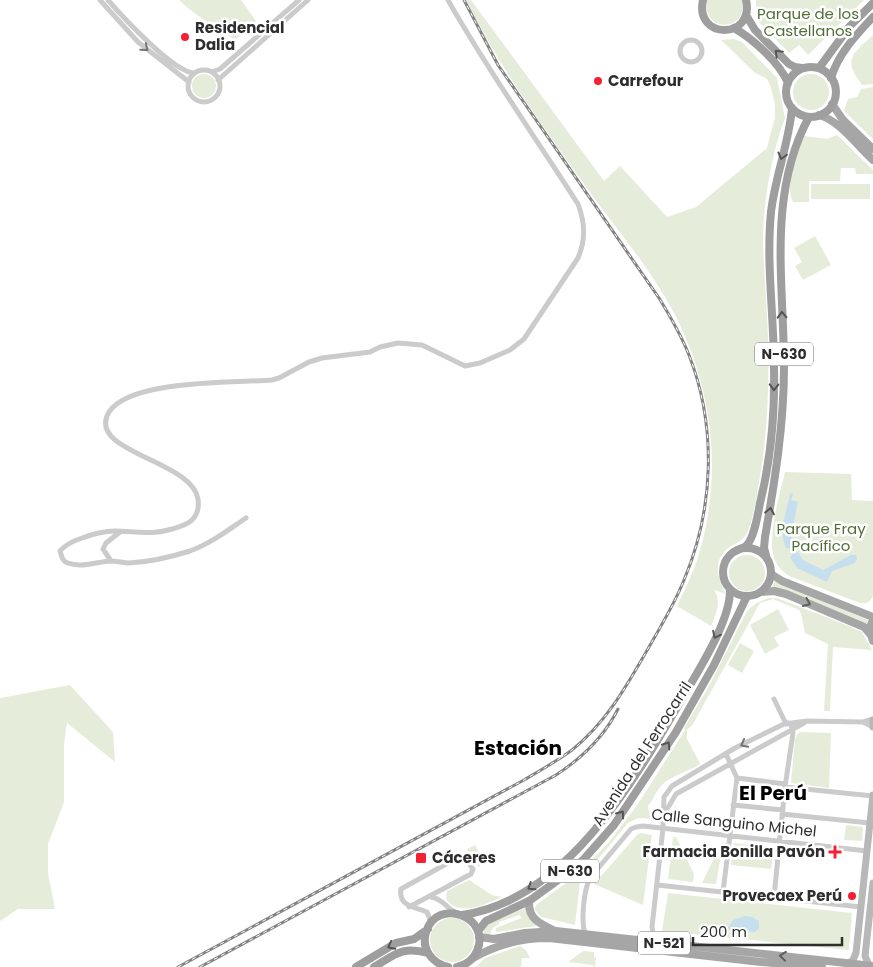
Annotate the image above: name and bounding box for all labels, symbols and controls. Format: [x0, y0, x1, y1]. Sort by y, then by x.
park label: Parque de los Castellanos [757, 3, 859, 41]
place label: Residencial Dalia [195, 17, 284, 55]
marker: Residencial Dalia [179, 31, 191, 43]
one-way arrow [139, 42, 148, 50]
one-way arrow [774, 50, 783, 59]
place label: Carrefour [608, 70, 684, 91]
marker: Carrefour [592, 75, 604, 87]
one-way arrow [777, 151, 788, 160]
one-way arrow [777, 310, 788, 318]
road number: N-630 [755, 342, 813, 366]
one-way arrow [769, 384, 779, 391]
one-way arrow [764, 507, 774, 515]
park label: Parque Fray Pacífico [776, 518, 866, 556]
one-way arrow [802, 597, 811, 608]
one-way arrow [712, 630, 722, 639]
street label: Avenida del Ferrocarril [587, 678, 696, 830]
district label: Estación [474, 734, 562, 762]
one-way arrow [741, 738, 750, 748]
one-way arrow [661, 741, 670, 751]
district label: El Perú [739, 779, 807, 807]
street label: Calle Sanguino Michel [650, 803, 818, 842]
one-way arrow [615, 810, 624, 820]
place label: Farmacia Bonilla Pavón [642, 841, 825, 862]
marker: Farmacia Bonilla Pavón [829, 846, 841, 858]
place label: Cáceres [432, 847, 496, 868]
marker: Cáceres [414, 851, 428, 865]
road number: N-630 [541, 859, 599, 882]
one-way arrow [527, 881, 536, 890]
place label: Provecaex Perú [722, 885, 842, 906]
marker: Provecaex Perú [846, 890, 858, 902]
scale bar [693, 914, 842, 946]
text: 200 m [700, 921, 747, 942]
road number: N-521 [638, 931, 690, 954]
one-way arrow [388, 940, 397, 950]
one-way arrow [779, 951, 787, 962]

